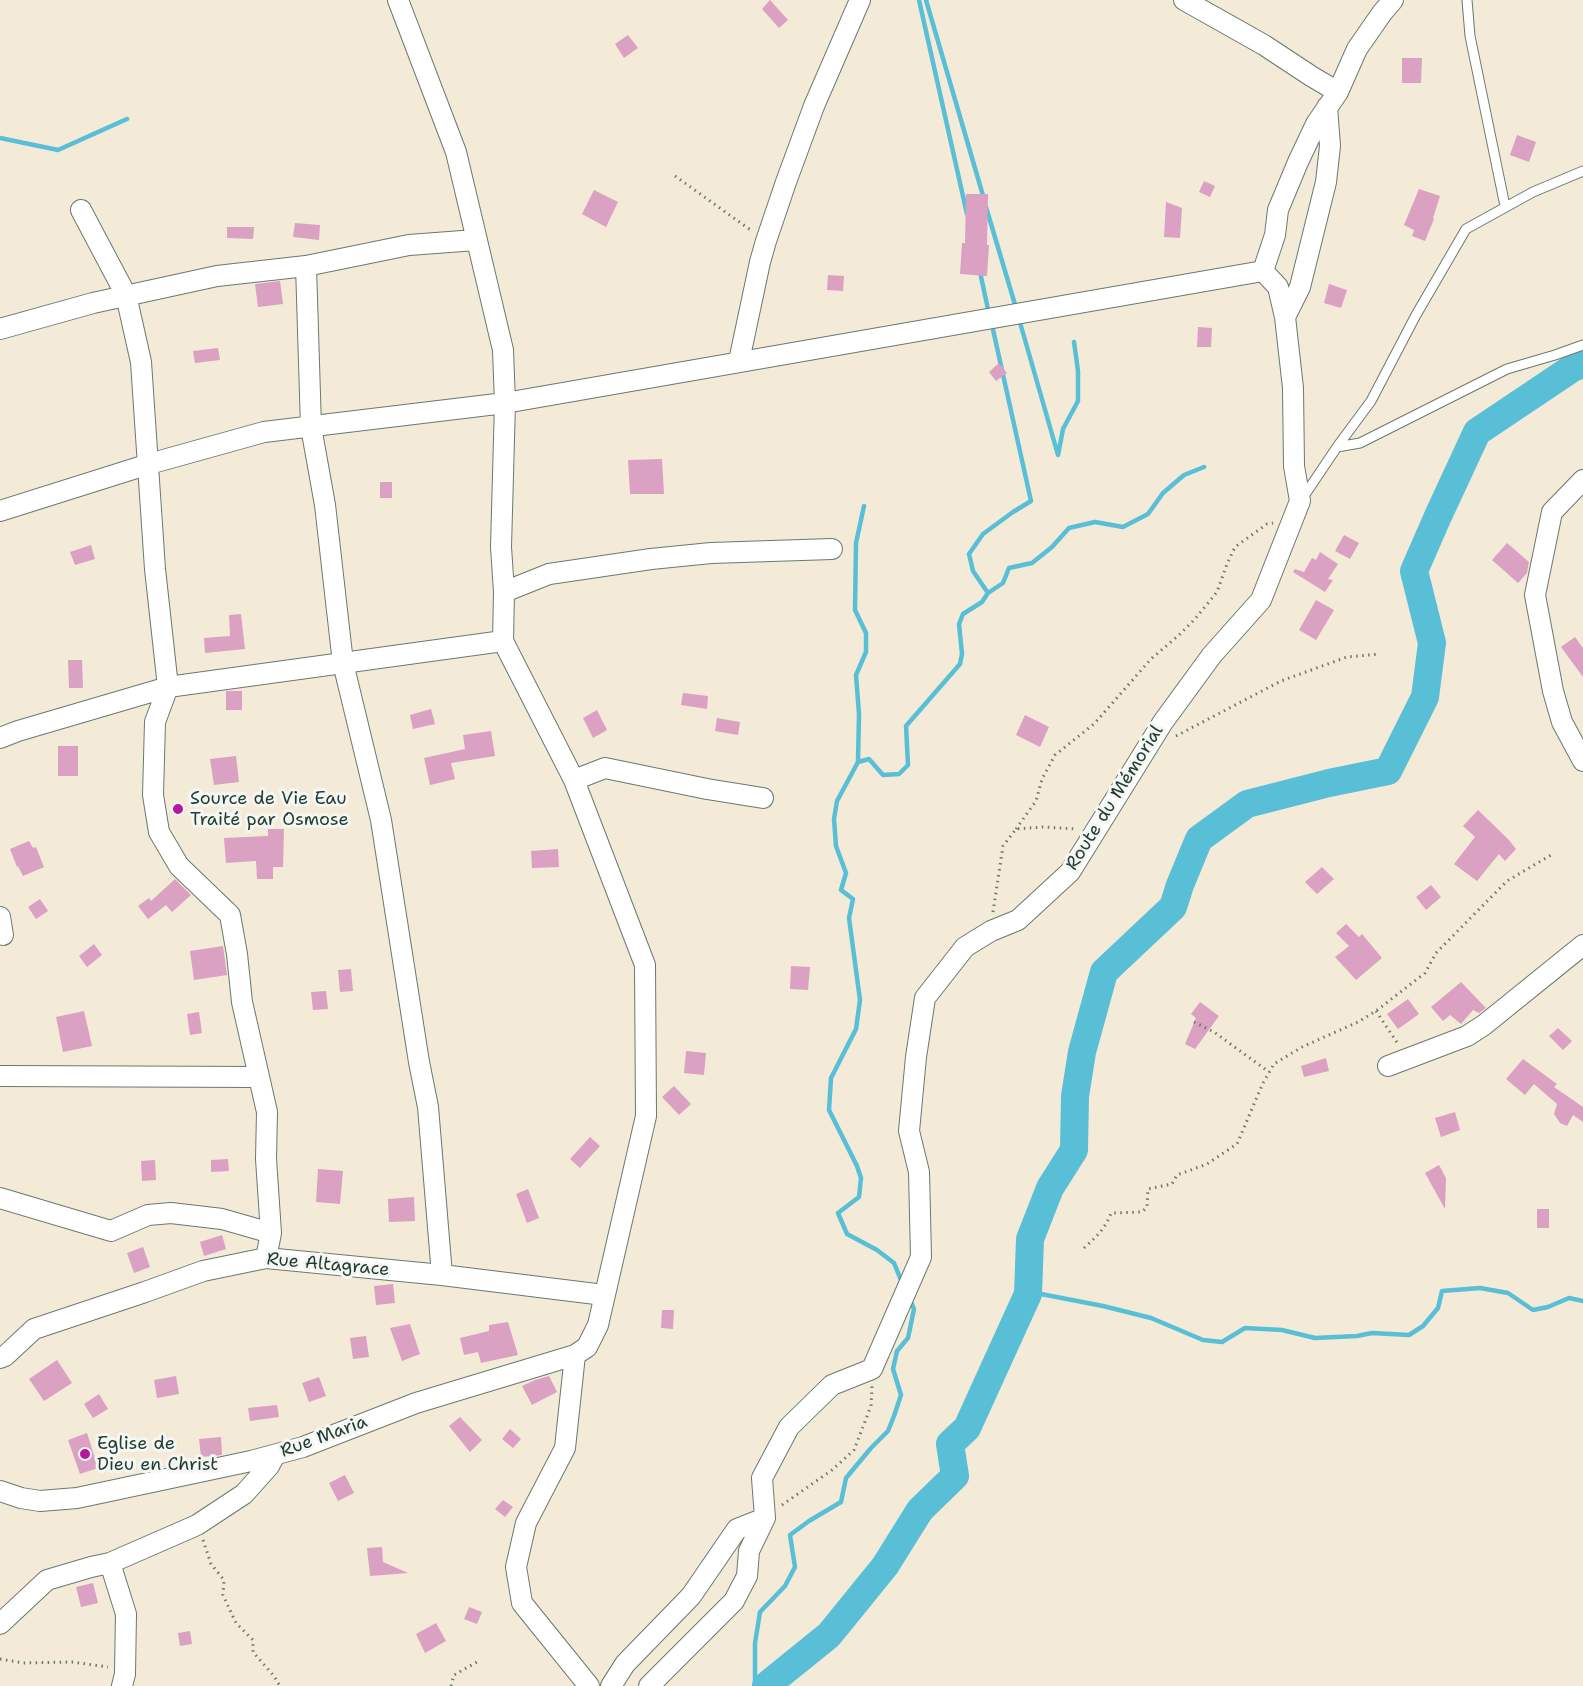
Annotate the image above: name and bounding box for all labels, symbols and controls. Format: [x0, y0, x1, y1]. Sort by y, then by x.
street label: Route du Mémorial [1062, 721, 1168, 875]
place label: Source de Vie Eau Traité par Osmose [190, 788, 349, 830]
marker: Source de Vie Eau Traité par Osmose [171, 802, 185, 816]
street label: Rue Altagrace [266, 1249, 390, 1281]
street label: Rue Maria [278, 1411, 370, 1463]
place label: Eglise de Dieu en Christ [97, 1433, 218, 1476]
marker: Eglise de Dieu en Christ [78, 1447, 92, 1461]

